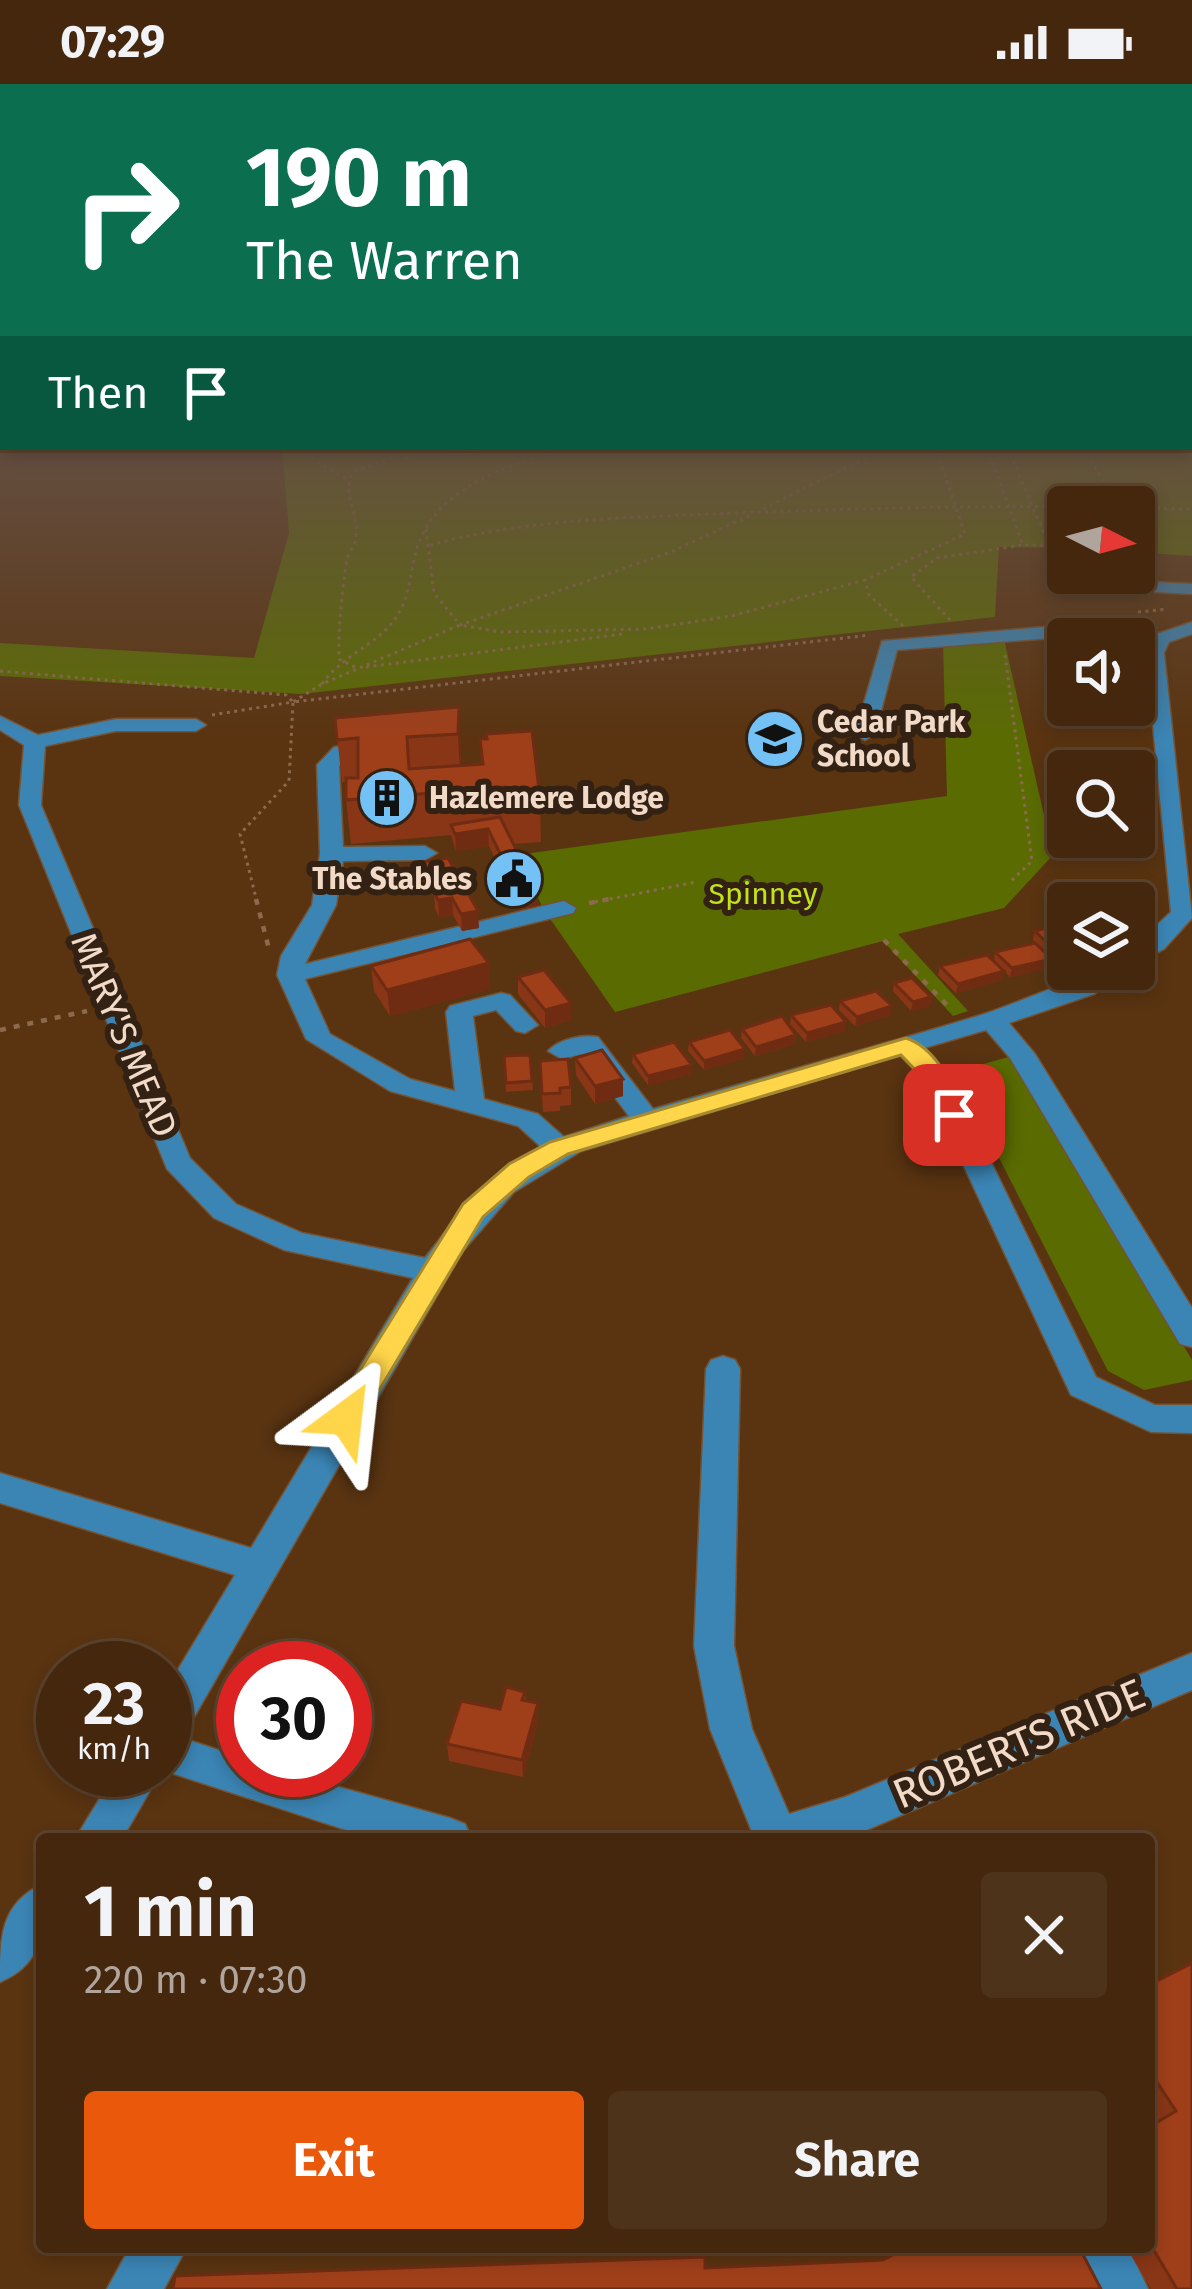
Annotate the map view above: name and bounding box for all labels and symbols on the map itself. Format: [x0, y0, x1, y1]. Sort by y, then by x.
north arrow [1047, 486, 1155, 594]
place label: Cedar Park School [817, 704, 966, 774]
school or university icon: Cedar Park School [744, 708, 806, 770]
building icon: Hazlemere Lodge [356, 767, 418, 829]
place label: Hazlemere Lodge [429, 780, 664, 816]
public building icon: The Stables [483, 848, 545, 910]
place label: The Stables [312, 861, 472, 897]
park label: Spinney [709, 876, 818, 912]
street label: MARY'S MEAD [61, 926, 187, 1144]
pin [903, 1064, 1005, 1166]
position arrow [283, 1355, 409, 1481]
speed limit sign: 30 [216, 1641, 372, 1797]
street label: ROBERTS RIDE [885, 1668, 1153, 1820]

